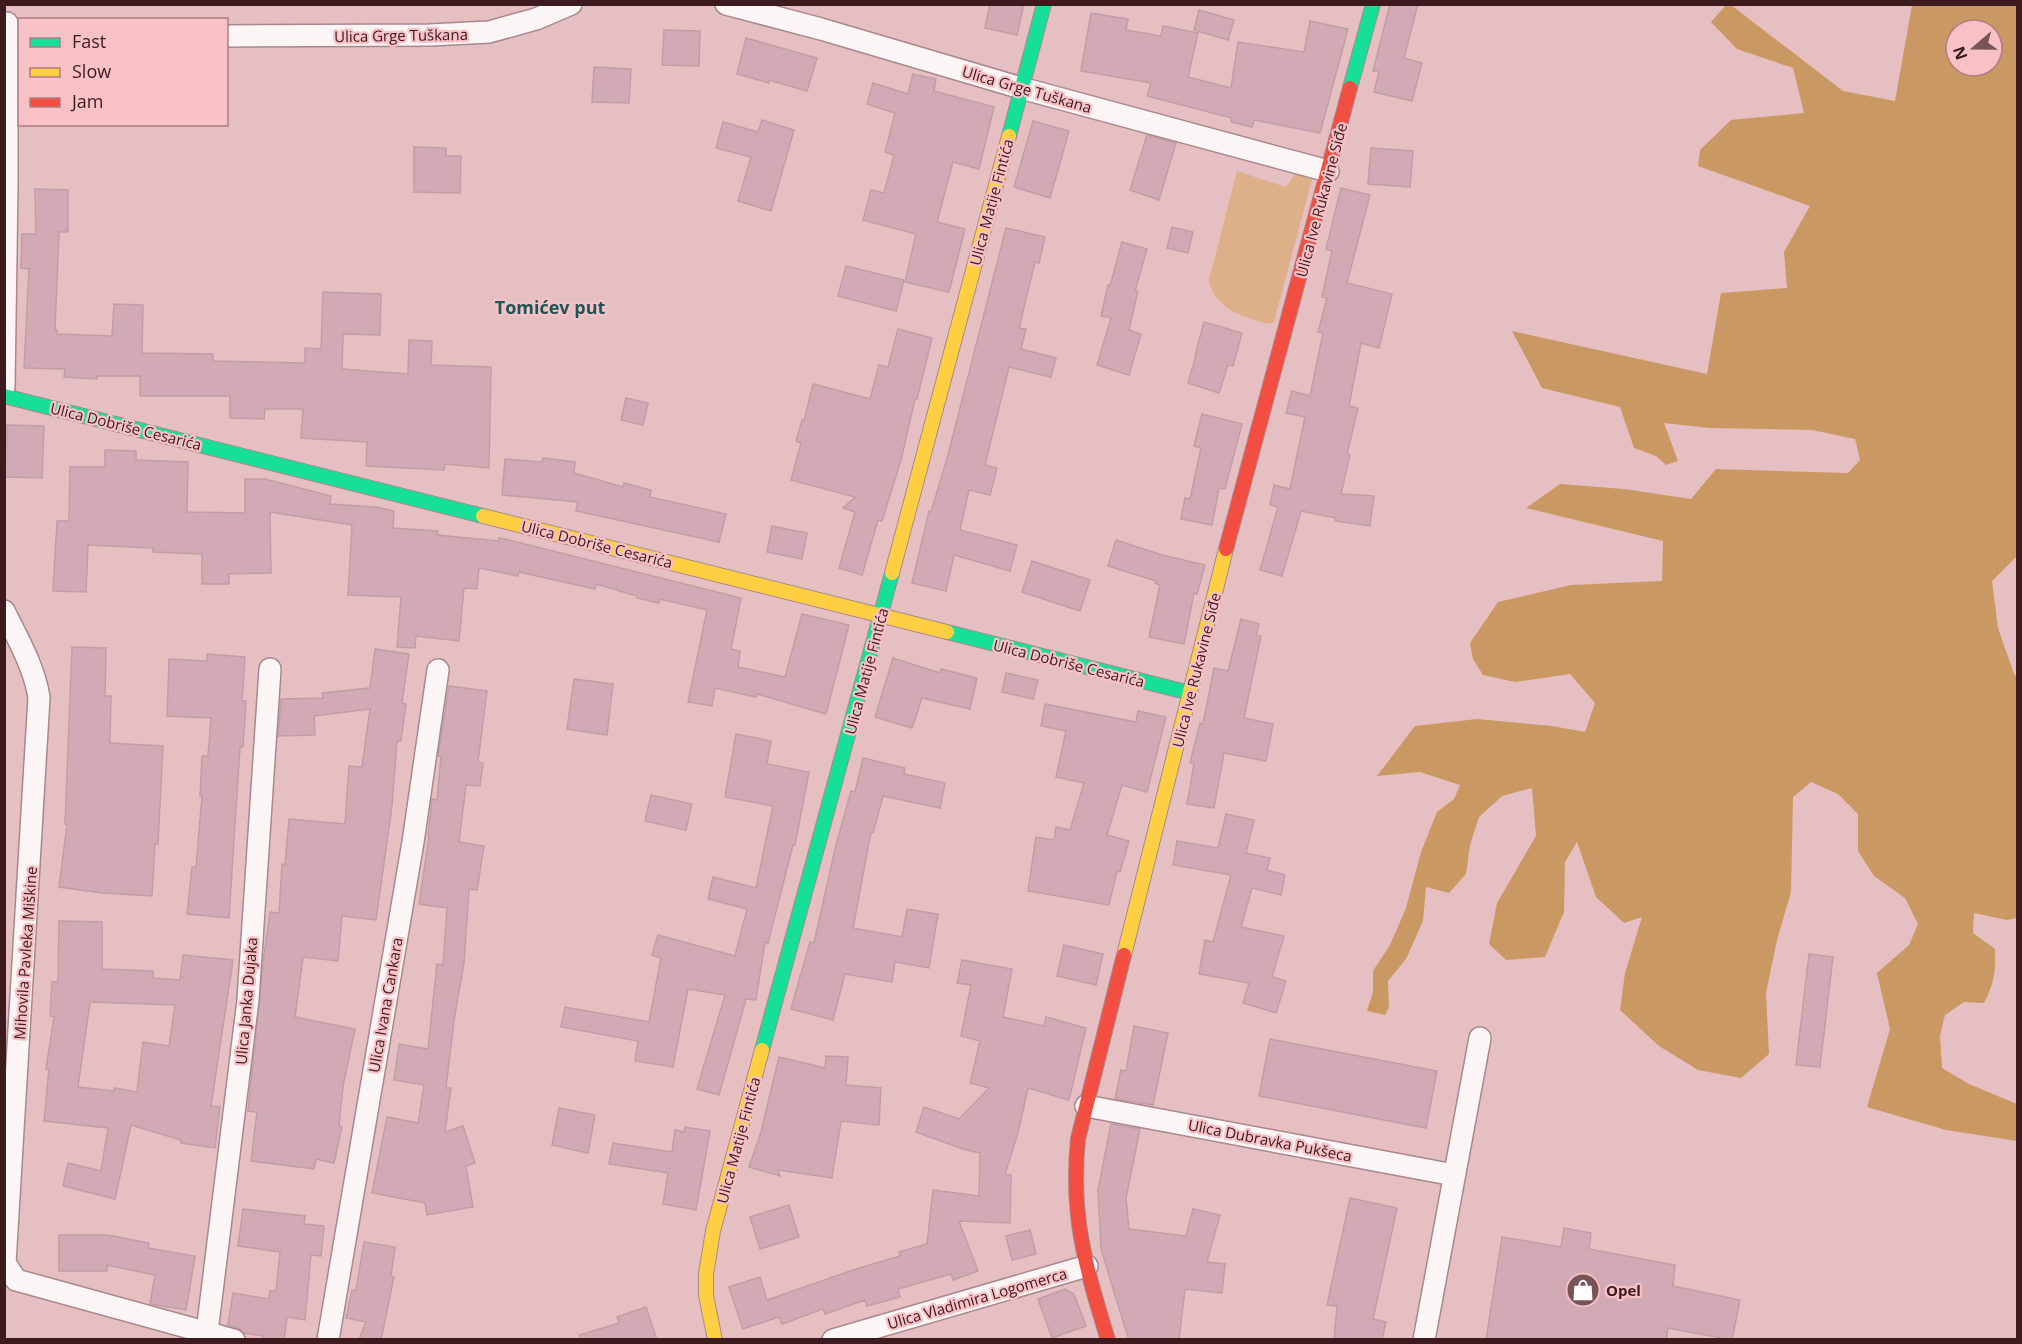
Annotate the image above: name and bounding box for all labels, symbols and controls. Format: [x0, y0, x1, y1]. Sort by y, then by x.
legend [18, 18, 228, 126]
north arrow [1944, 18, 2004, 78]
street label: Ulica Grge Tuškana [334, 24, 468, 46]
text: Fast [72, 29, 106, 53]
text: N [1947, 43, 1972, 63]
text: Slow [72, 59, 111, 83]
street label: Ulica Grge Tuškana [960, 61, 1094, 117]
text: Jam [70, 89, 104, 113]
street label: Ulica Ive Rukavine Siđe [1291, 121, 1351, 279]
street label: Ulica Matije Fintića [964, 136, 1018, 268]
district label: Tomićev put [495, 295, 605, 319]
street label: Ulica Dobriše Cesarića [48, 398, 204, 454]
street label: Ulica Dobriše Cesarića [519, 516, 675, 572]
street label: Ulica Ive Rukavine Siđe [1167, 590, 1225, 750]
street label: Ulica Matije Fintića [839, 605, 893, 737]
street label: Ulica Dobriše Cesarića [991, 635, 1147, 691]
street label: Mihovila Pavleka Miškine [9, 866, 41, 1040]
street label: Ulica Janka Dujaka [230, 936, 262, 1066]
street label: Ulica Ivana Cankara [363, 936, 407, 1074]
street label: Ulica Matije Fintića [711, 1074, 765, 1206]
street label: Ulica Dubravka Pukšeca [1186, 1114, 1354, 1166]
street label: Ulica Vladimira Logomerca [885, 1263, 1069, 1333]
shop icon: Opel [1565, 1272, 1601, 1308]
place label: Opel [1606, 1280, 1641, 1300]

